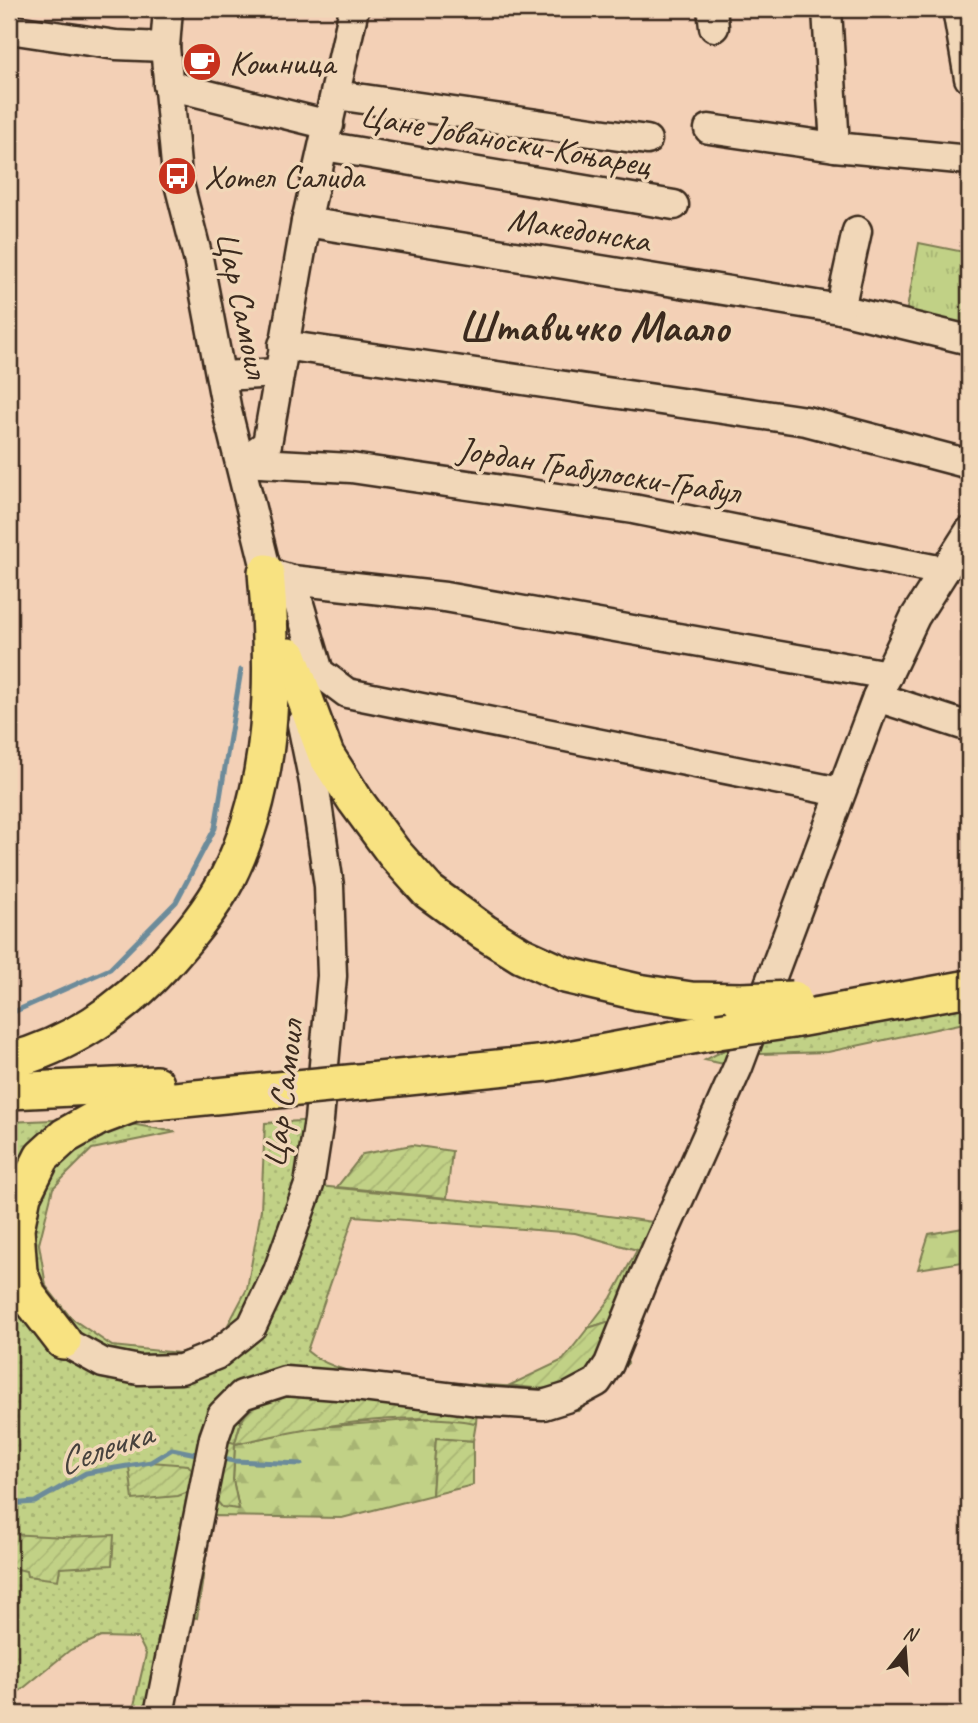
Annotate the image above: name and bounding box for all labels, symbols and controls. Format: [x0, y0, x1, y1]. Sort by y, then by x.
place label: Кошница [229, 40, 338, 85]
cafe icon: Кошница [181, 41, 223, 83]
street label: Цане Јованоски-Коњарец [356, 92, 655, 187]
place label: Хотел Салида [204, 154, 366, 199]
bus stop icon: Хотел Салида [156, 155, 198, 197]
street label: Македонска [505, 196, 656, 263]
street label: Цар Самоил [205, 227, 281, 384]
district label: Штавичко Маало [458, 301, 732, 354]
street label: Јордан Грабулоски-Грабул [453, 426, 746, 515]
street label: Цар Самоил [251, 1015, 314, 1171]
water label: Селечка [51, 1408, 161, 1485]
north arrow [870, 1614, 940, 1684]
text: N [901, 1621, 922, 1648]

